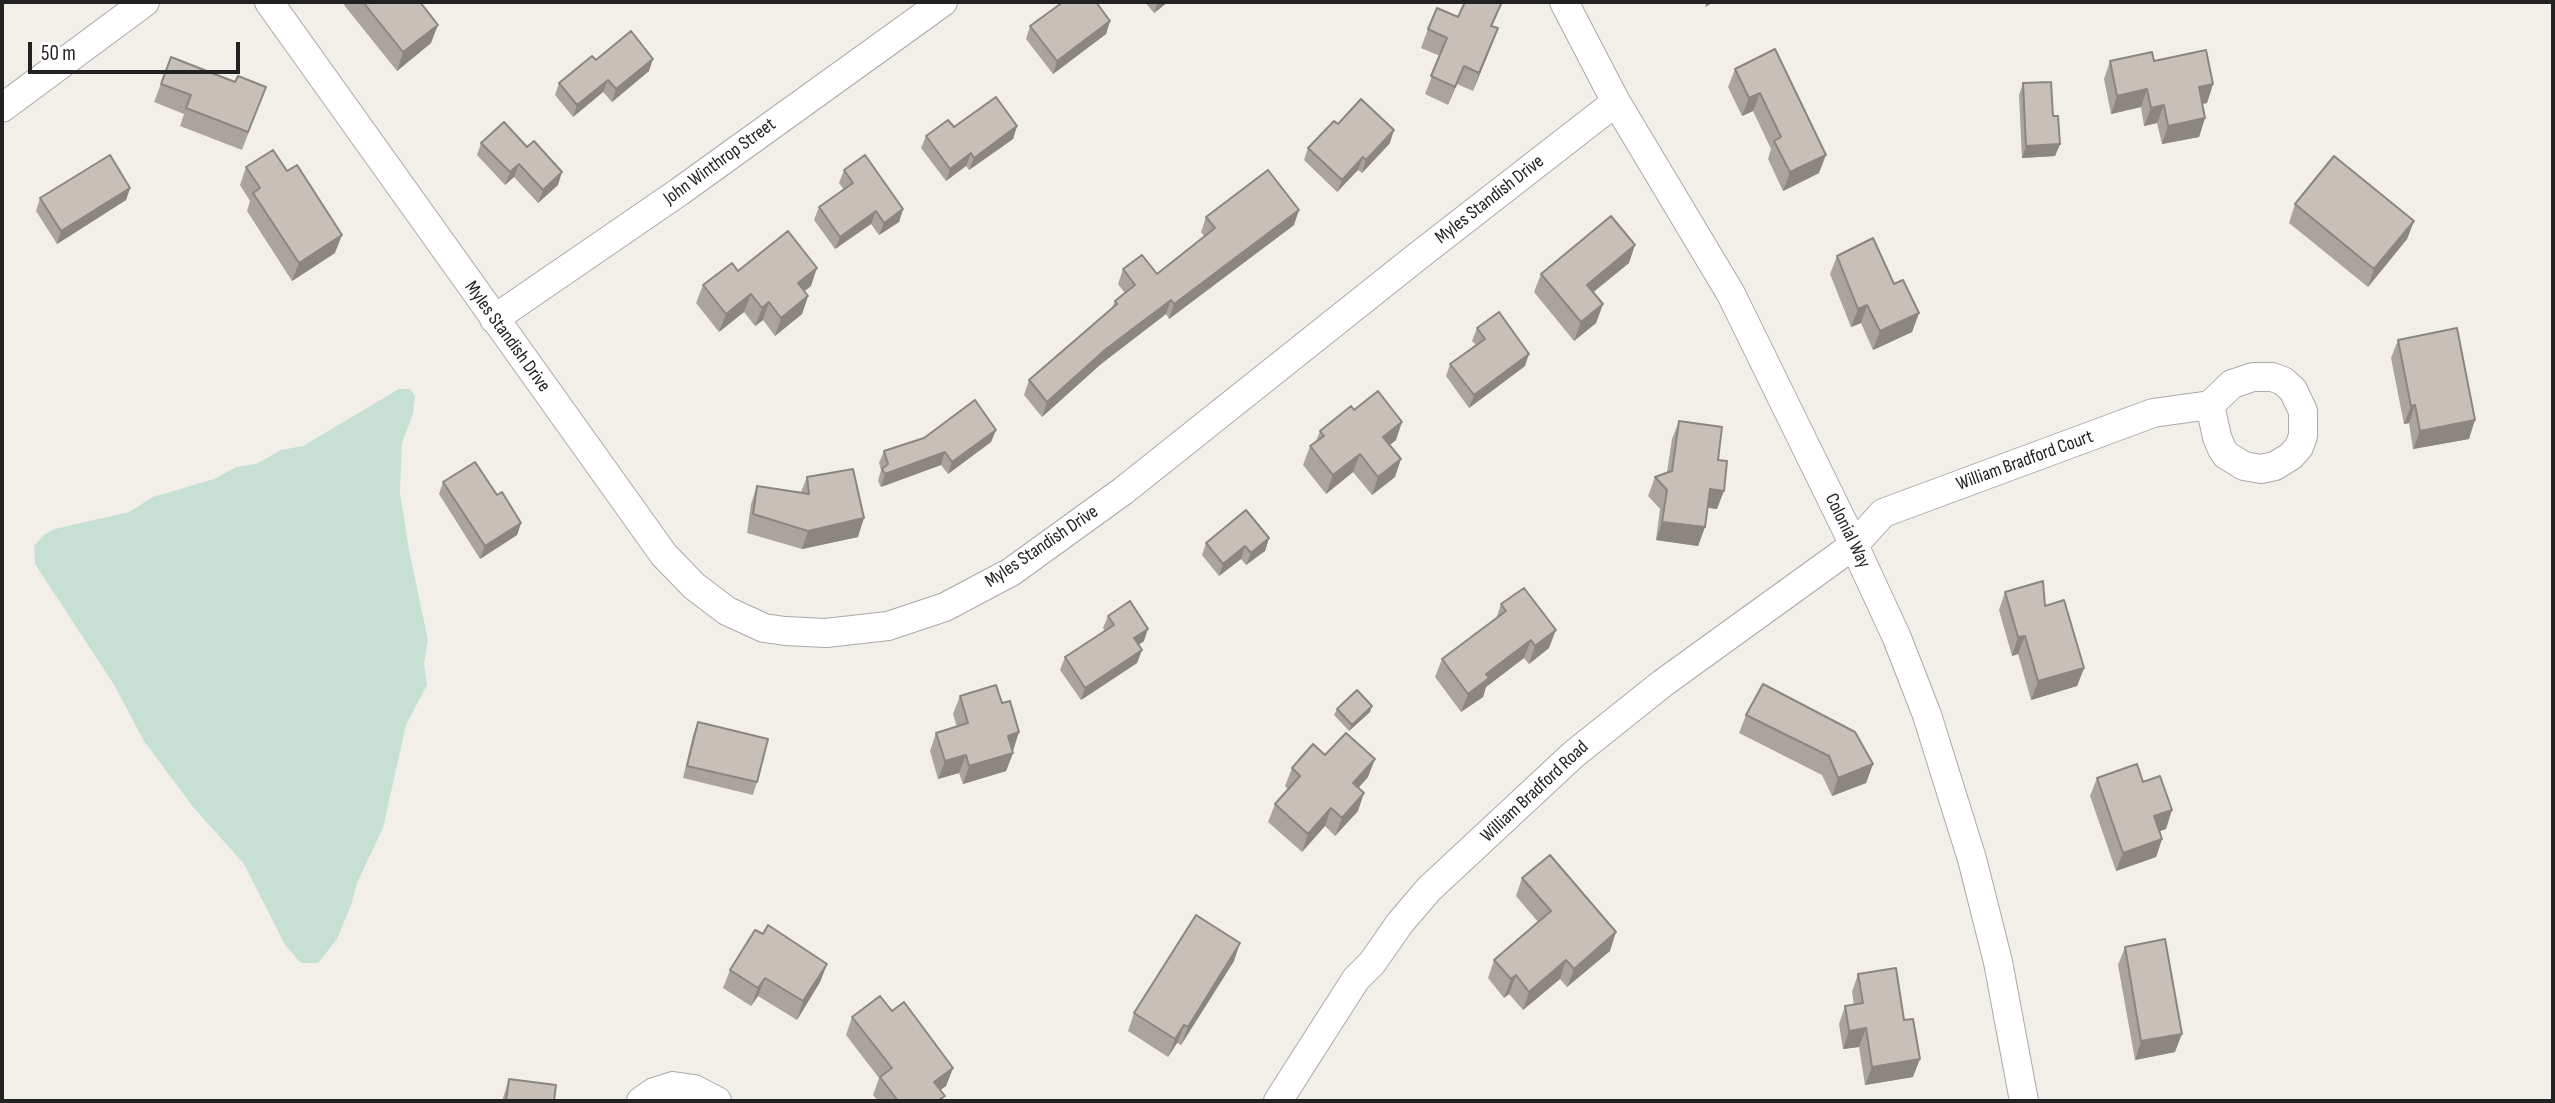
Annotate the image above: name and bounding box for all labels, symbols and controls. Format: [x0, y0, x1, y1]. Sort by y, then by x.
scale bar [32, 28, 243, 72]
text: 50 m [41, 41, 76, 66]
street label: John Winthrop Street [659, 114, 781, 210]
street label: Myles Standish Drive [1431, 151, 1549, 249]
street label: Myles Standish Drive [459, 277, 555, 397]
street label: William Bradford Court [1954, 426, 2096, 496]
street label: Colonial Way [1819, 490, 1875, 572]
street label: Myles Standish Drive [981, 501, 1103, 593]
street label: William Bradford Road [1476, 736, 1594, 848]

